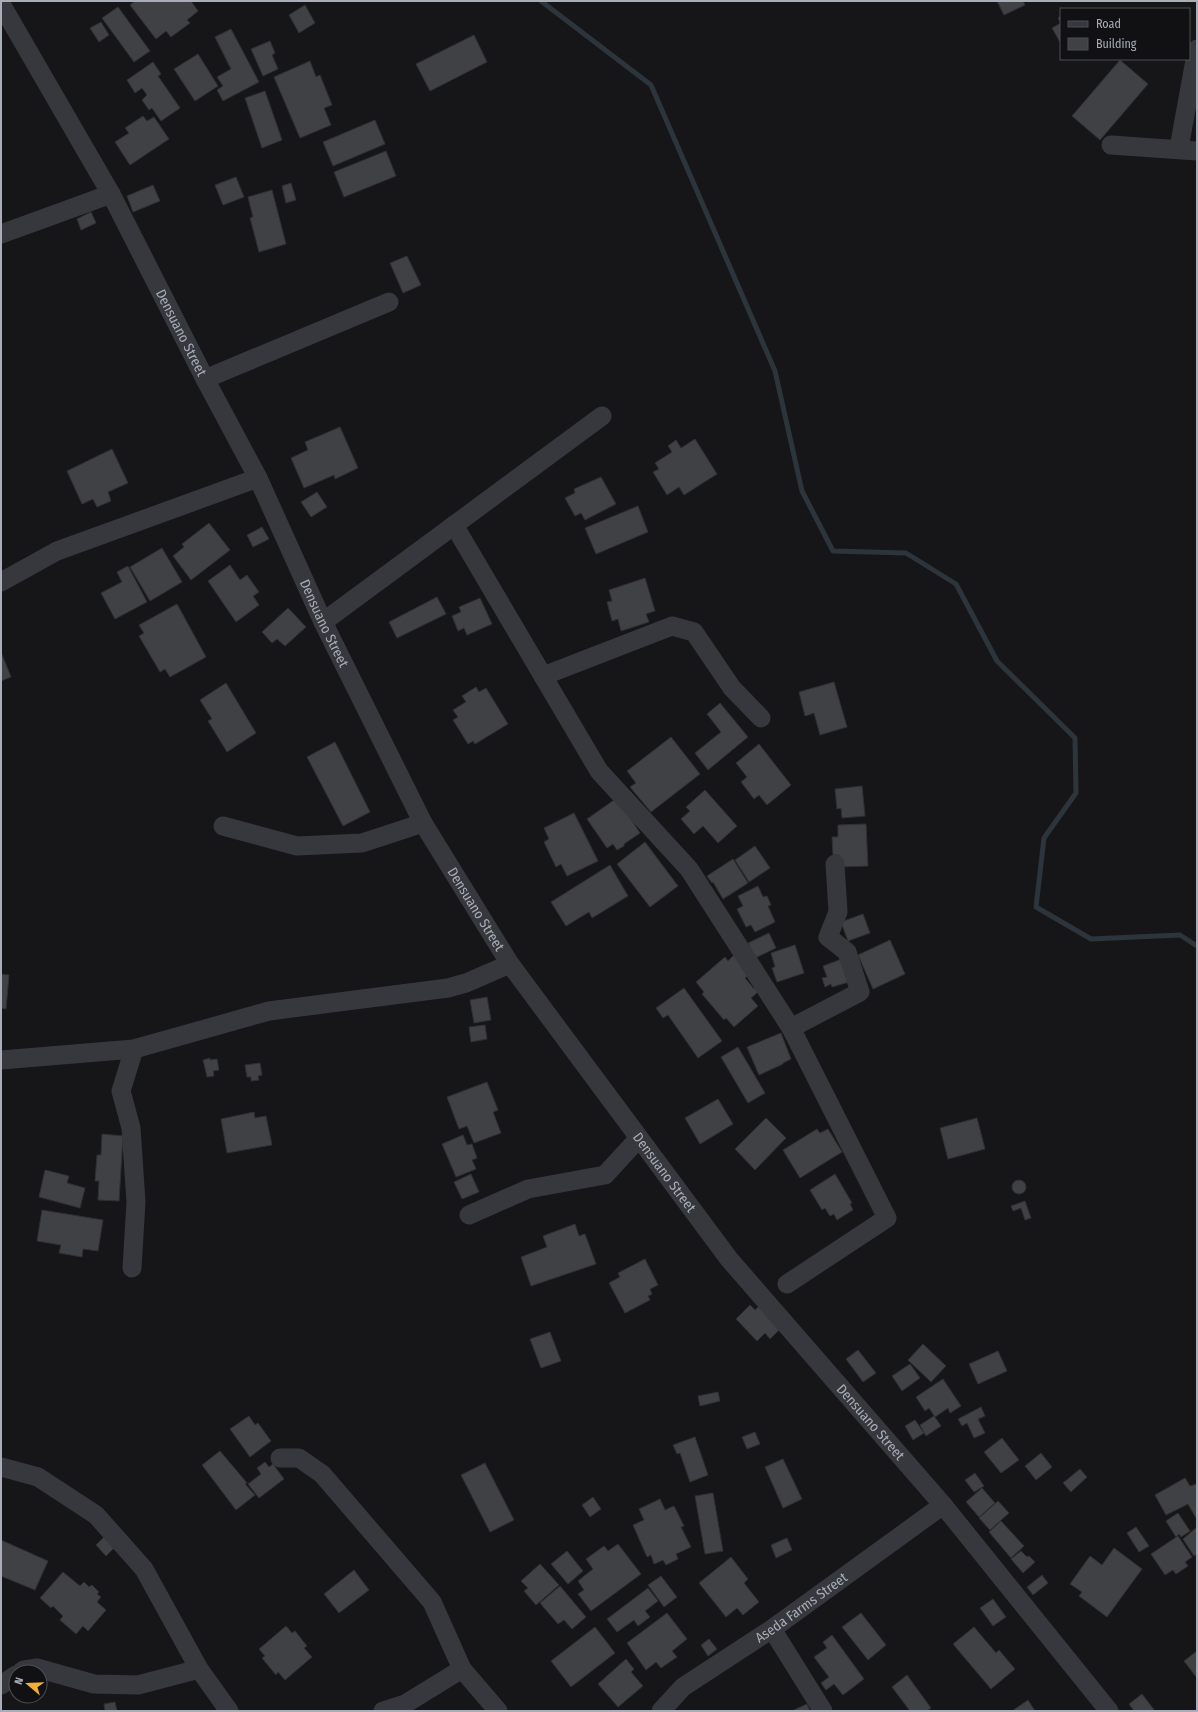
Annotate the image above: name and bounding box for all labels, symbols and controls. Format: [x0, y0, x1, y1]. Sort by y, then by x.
legend [1060, 8, 1190, 60]
text: Road [1096, 17, 1121, 31]
text: Building [1096, 37, 1137, 51]
street label: Densuano Street [152, 286, 211, 379]
street label: Densuano Street [296, 577, 353, 670]
street label: Densuano Street [444, 864, 509, 954]
street label: Densuano Street [629, 1129, 700, 1216]
street label: Densuano Street [833, 1381, 909, 1464]
street label: Aseda Farms Street [752, 1568, 851, 1646]
north arrow [8, 1664, 48, 1704]
text: N [12, 1676, 26, 1686]

